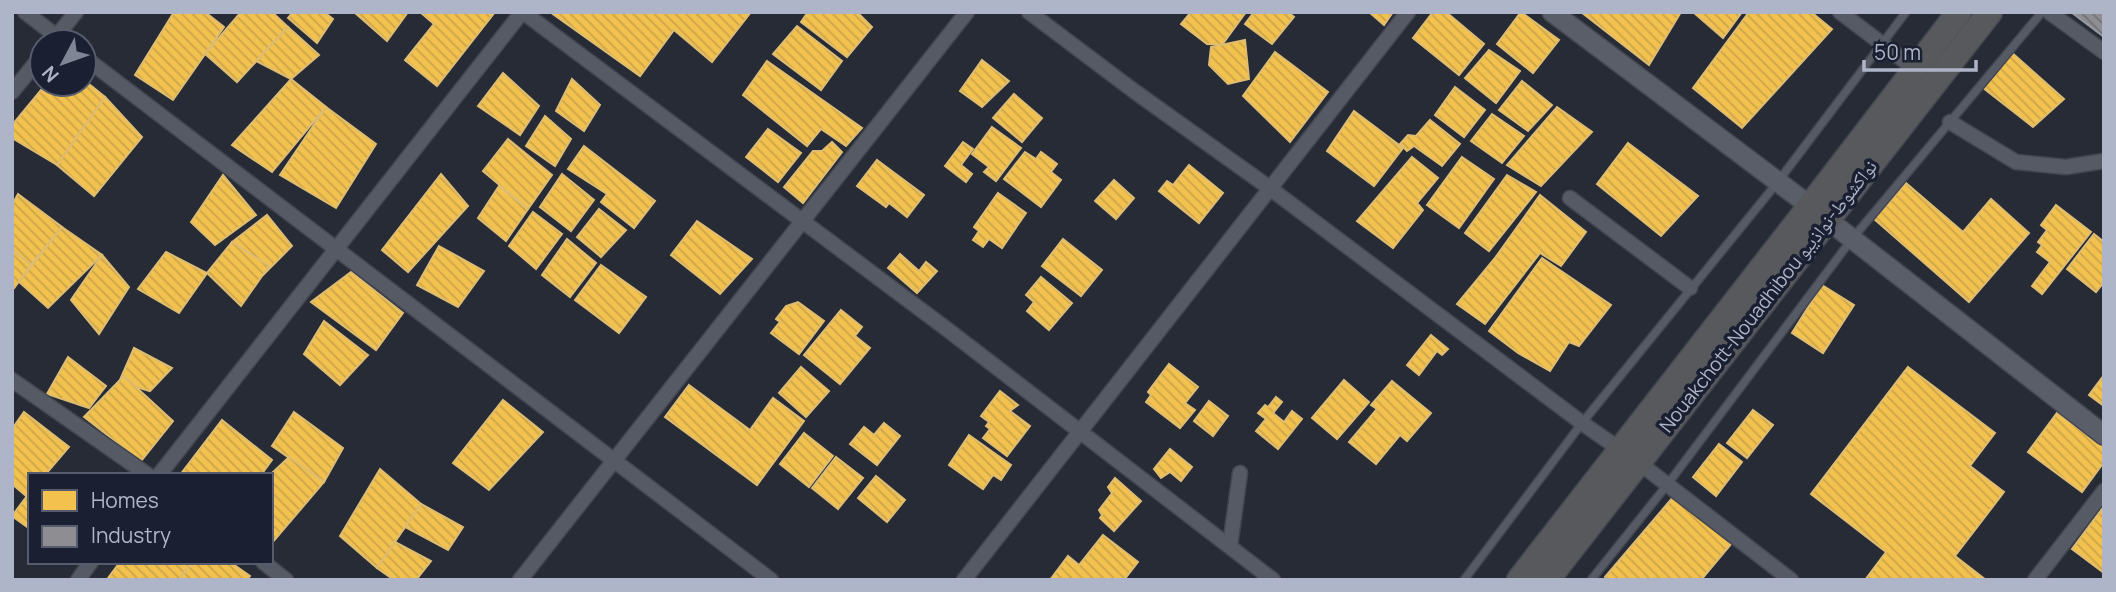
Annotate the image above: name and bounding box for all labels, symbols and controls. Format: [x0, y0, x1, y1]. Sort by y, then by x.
north arrow [28, 28, 98, 98]
scale bar [1864, 28, 1976, 72]
text: 50 m [1874, 38, 1921, 66]
text: N [36, 60, 64, 88]
street label: Nouakchott-Nouadhibou نواكشوط-نواذيبو [1653, 154, 1883, 438]
legend [28, 473, 273, 564]
text: Homes [91, 486, 159, 514]
text: Industry [91, 521, 171, 549]

